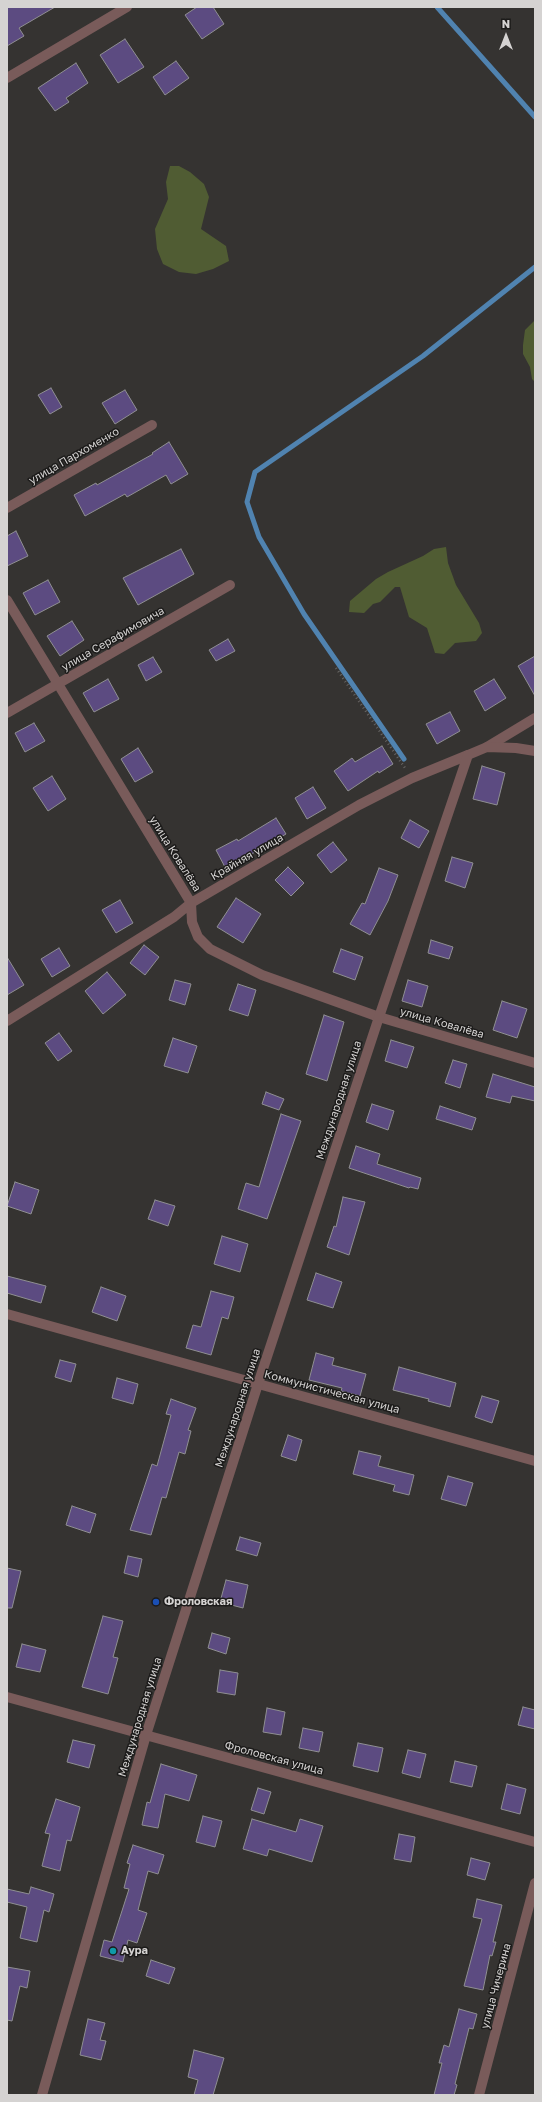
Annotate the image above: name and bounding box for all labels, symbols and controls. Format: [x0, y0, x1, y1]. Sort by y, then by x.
north arrow [486, 16, 526, 56]
text: N [502, 17, 510, 30]
street label: улица Пархоменко [26, 425, 122, 487]
street label: улица Серафимовича [59, 604, 167, 674]
street label: улица Ковалёва [146, 814, 204, 894]
street label: Крайняя улица [208, 831, 286, 883]
street label: улица Ковалёва [398, 1005, 486, 1041]
street label: Международная улица [314, 1039, 364, 1161]
street label: Международная улица [213, 1347, 263, 1469]
street label: Коммунистическая улица [263, 1368, 401, 1416]
place label: Фроловская [164, 1595, 232, 1609]
marker: Фроловская [151, 1597, 161, 1607]
street label: Международная улица [116, 1656, 164, 1778]
street label: Фроловская улица [223, 1738, 325, 1778]
street label: улица Чичерина [478, 1942, 514, 2030]
place label: Аура [121, 1944, 148, 1958]
marker: Аура [108, 1946, 118, 1956]

